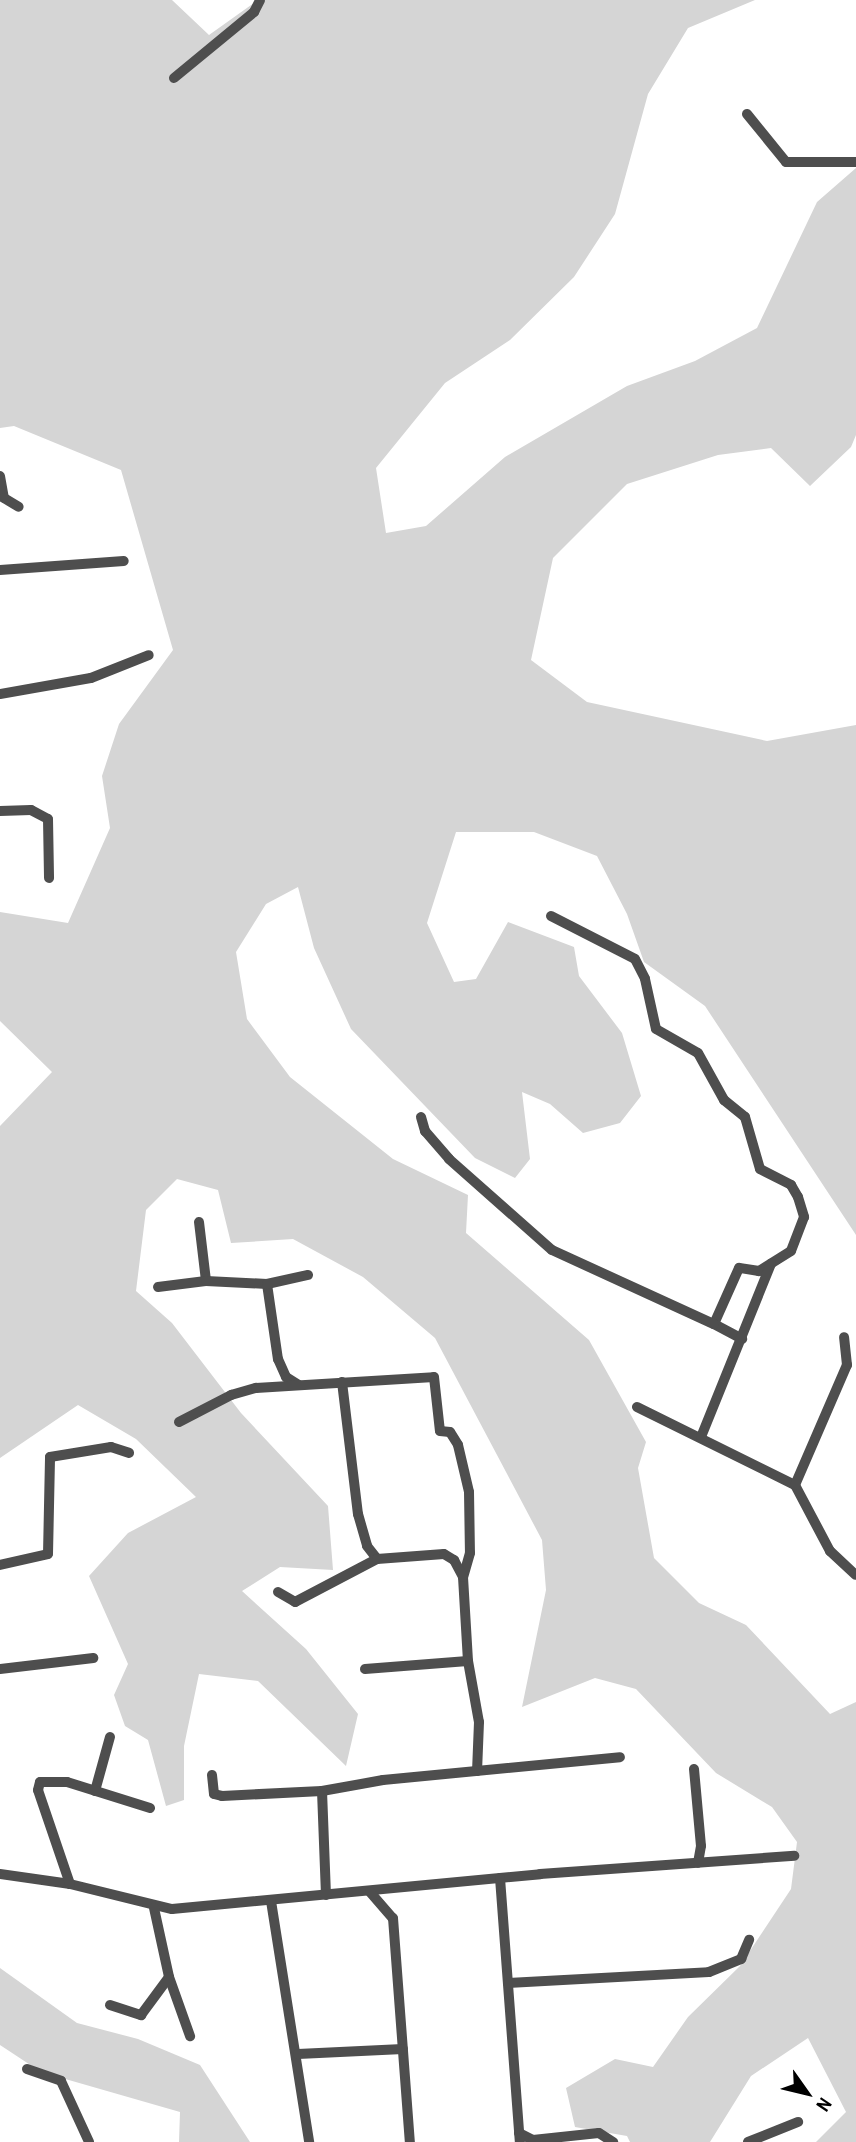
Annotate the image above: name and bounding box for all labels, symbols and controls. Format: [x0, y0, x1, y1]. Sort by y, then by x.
north arrow [772, 2058, 842, 2128]
text: N [810, 2093, 838, 2117]

